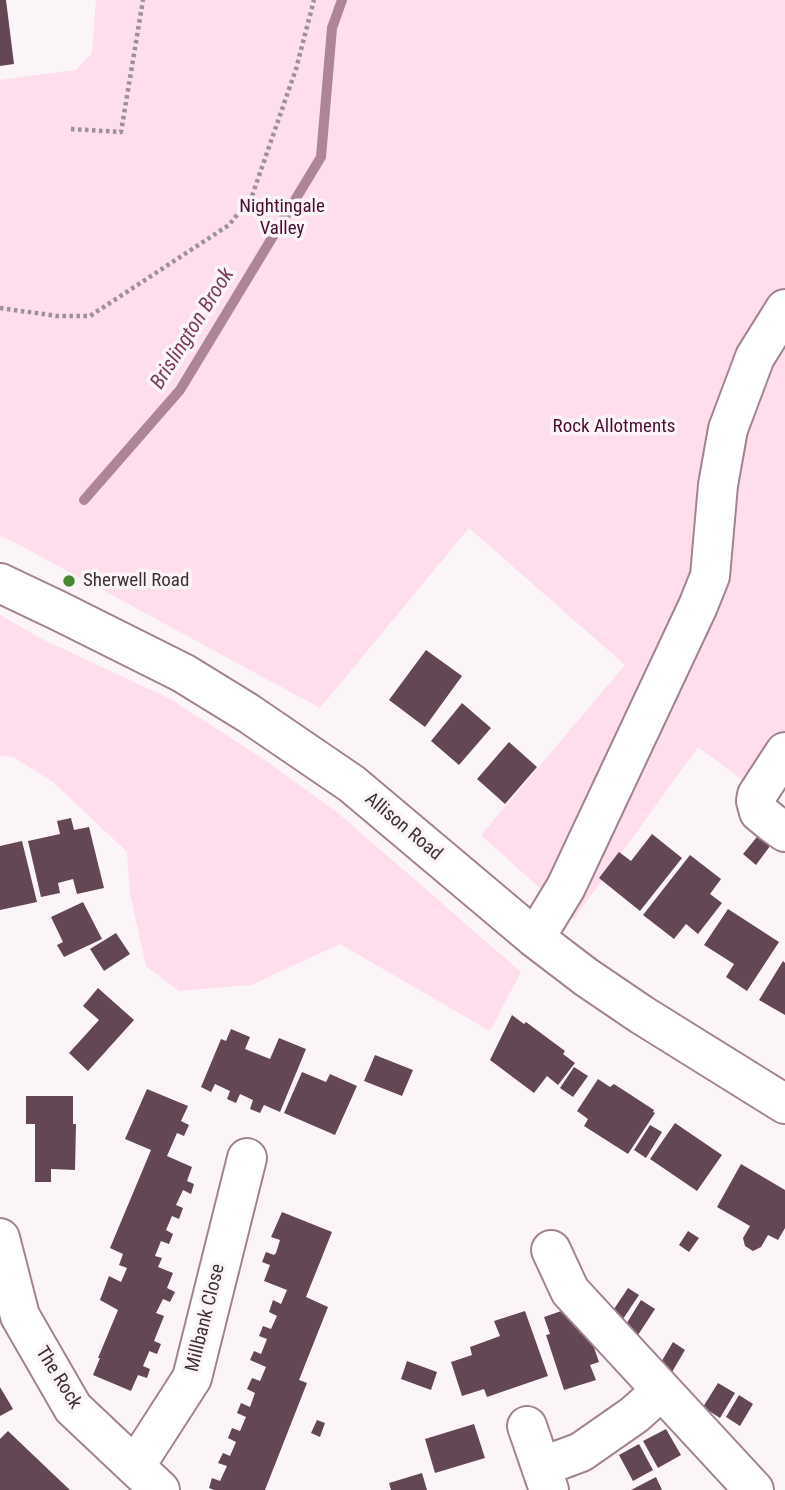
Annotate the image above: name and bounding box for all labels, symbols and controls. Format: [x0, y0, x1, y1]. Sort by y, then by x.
park label: Nightingale Valley [239, 196, 325, 240]
water label: Brislington Brook [146, 264, 240, 394]
park label: Rock Allotments [553, 416, 675, 438]
place label: Sherwell Road [83, 570, 189, 592]
marker: Sherwell Road [61, 573, 77, 589]
street label: Allison Road [360, 788, 446, 866]
street label: Millbank Close [182, 1262, 230, 1374]
street label: The Rock [30, 1343, 86, 1413]

